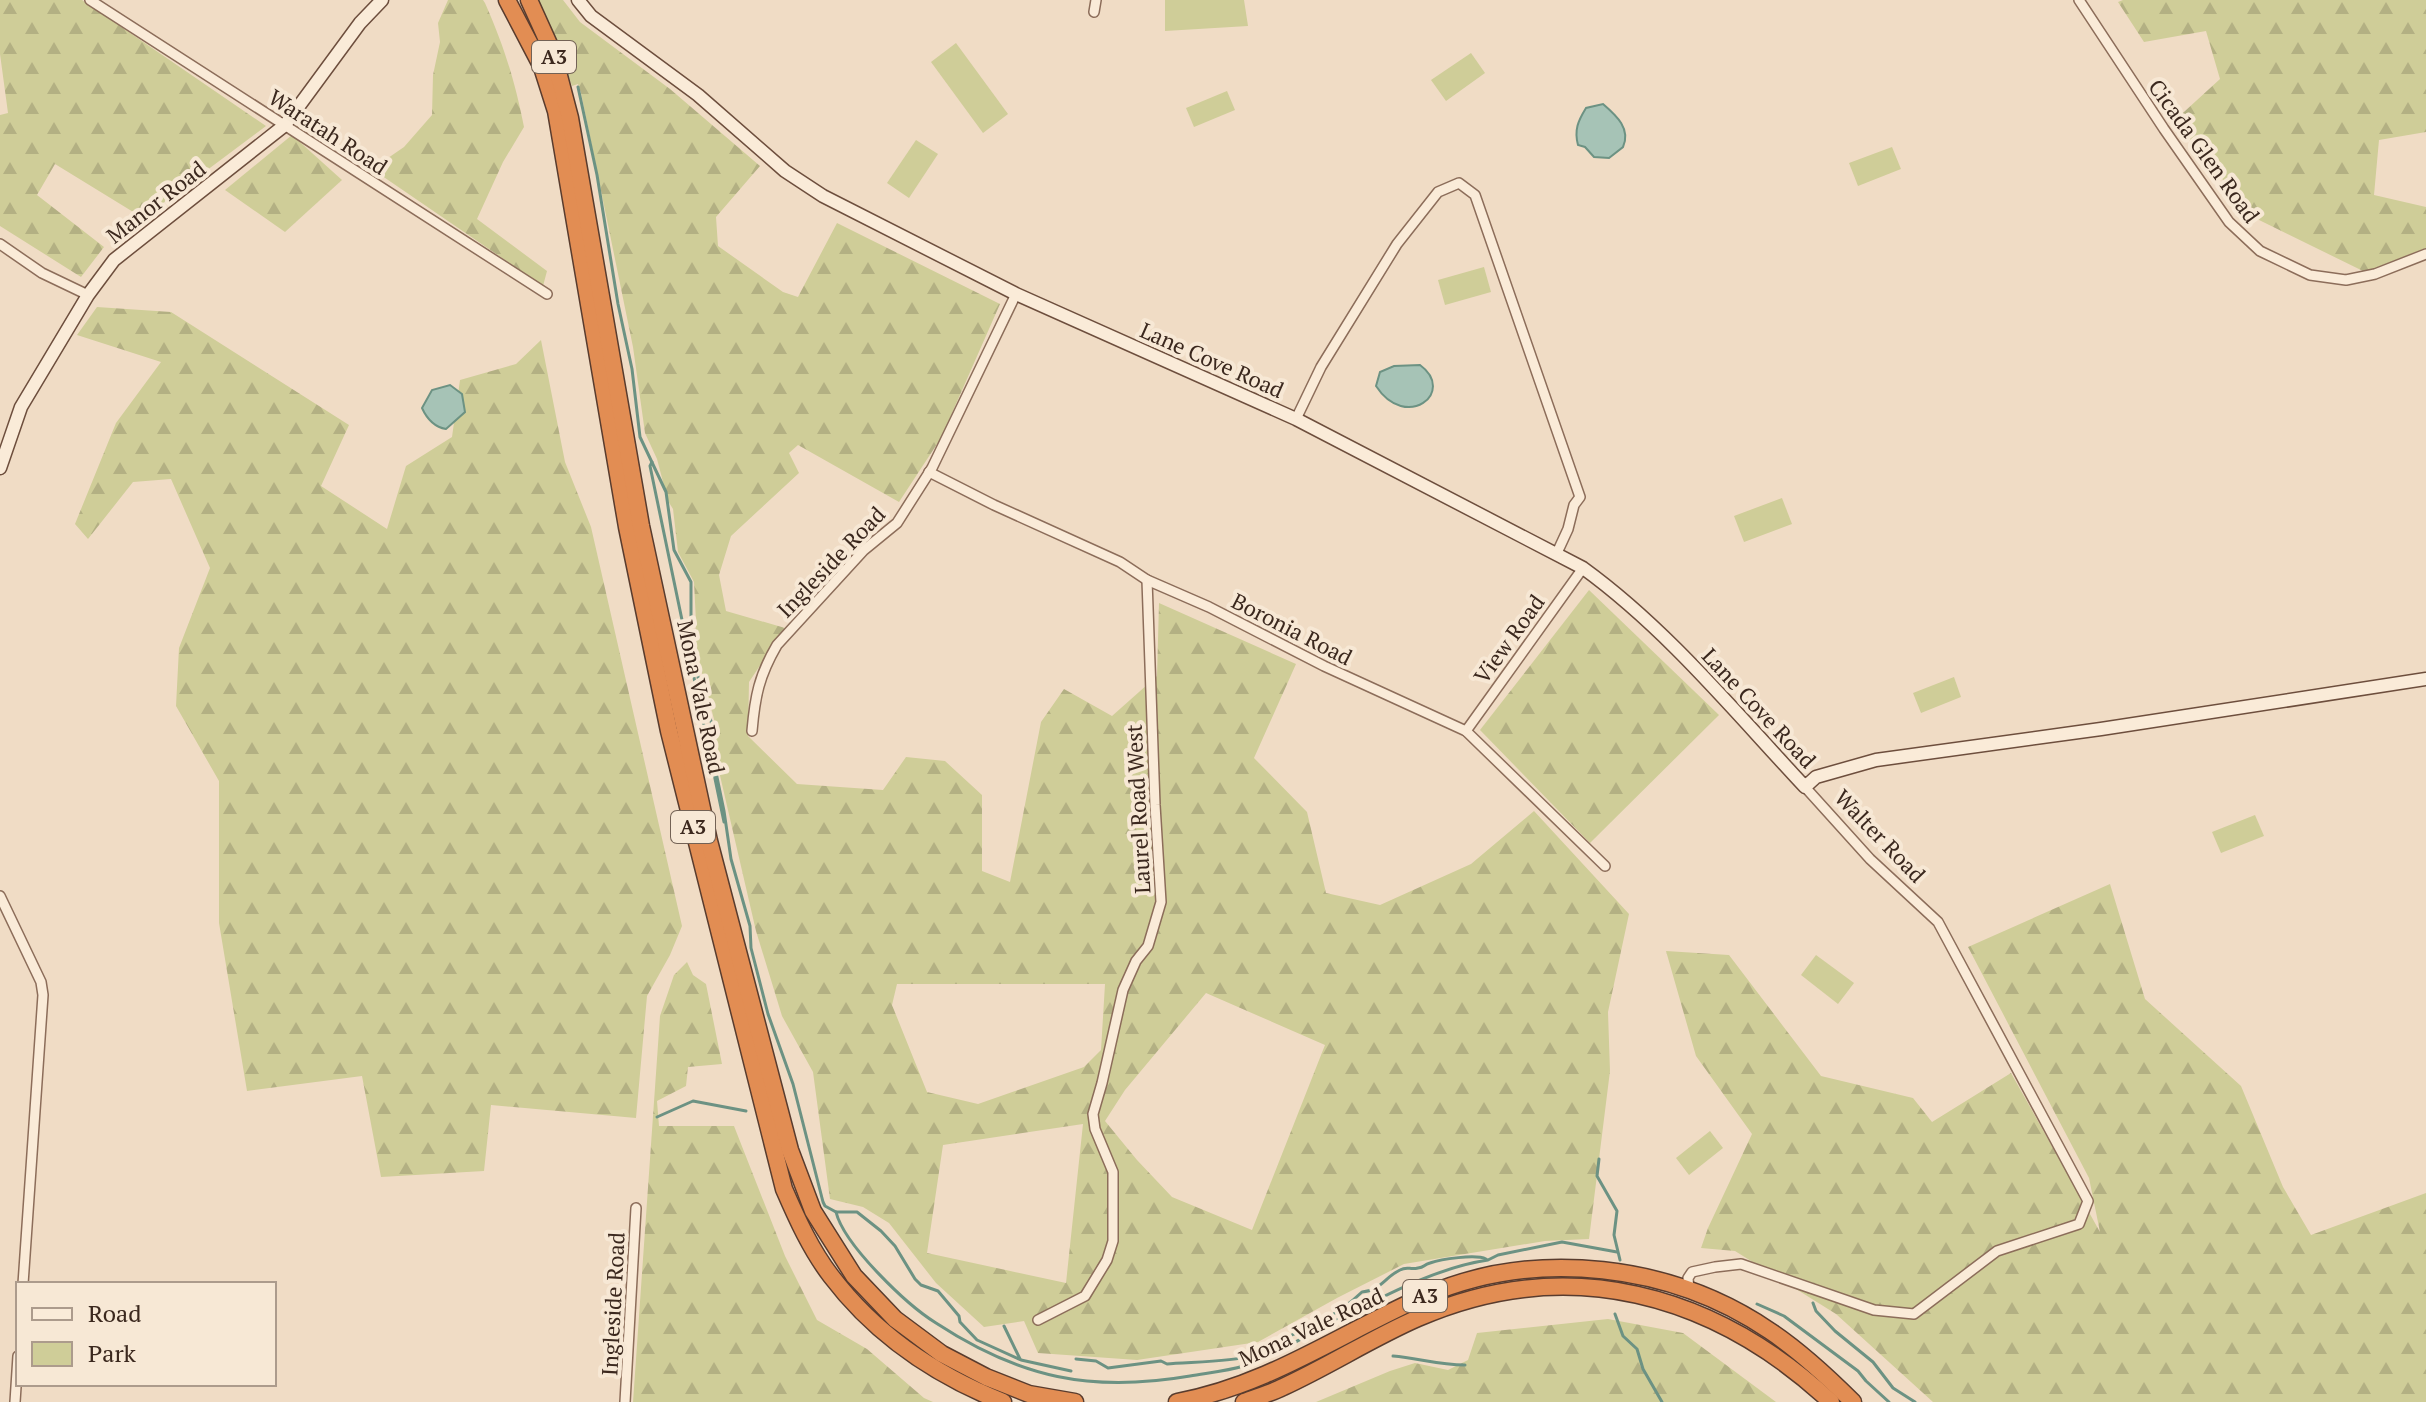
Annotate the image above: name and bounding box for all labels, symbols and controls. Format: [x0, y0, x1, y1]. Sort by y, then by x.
road number: A3 [532, 41, 576, 73]
street label: Cicada Glen Road [2142, 73, 2266, 228]
street label: Waratah Road [263, 82, 393, 181]
street label: Manor Road [100, 154, 211, 249]
street label: Lane Cove Road [1136, 315, 1289, 404]
street label: Ingleside Road [770, 500, 891, 623]
street label: Boronia Road [1227, 586, 1357, 671]
street label: View Road [1467, 588, 1551, 689]
street label: Mona Vale Road [671, 617, 732, 777]
street label: Lane Cove Road [1696, 641, 1823, 774]
street label: Laurel Road West [1119, 724, 1156, 894]
street label: Walter Road [1829, 783, 1932, 889]
road number: A3 [671, 811, 715, 843]
street label: Ingleside Road [594, 1231, 631, 1377]
street label: Mona Vale Road [1234, 1280, 1388, 1373]
road number: A3 [1403, 1280, 1447, 1312]
legend [16, 1282, 276, 1386]
text: Road [88, 1297, 142, 1329]
text: Park [88, 1337, 137, 1369]

